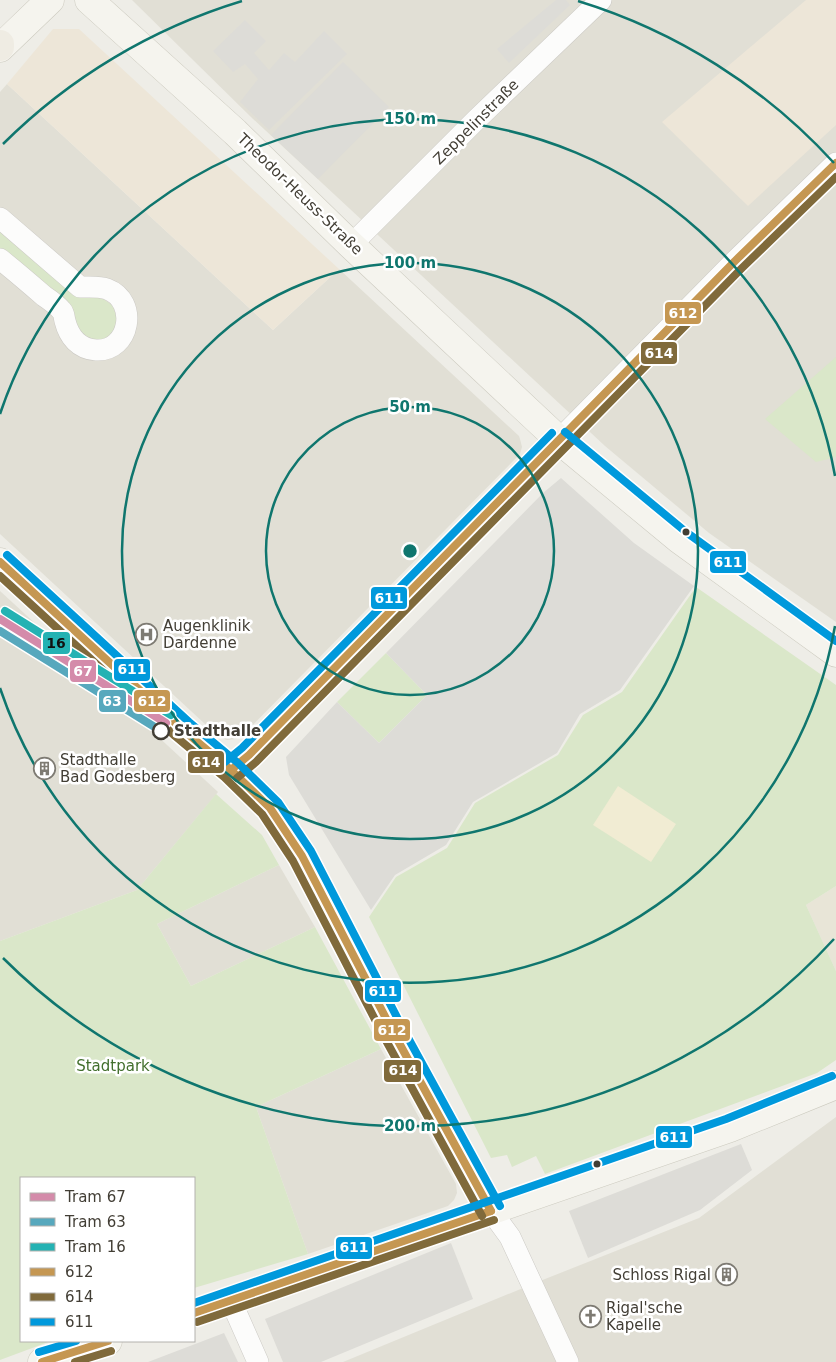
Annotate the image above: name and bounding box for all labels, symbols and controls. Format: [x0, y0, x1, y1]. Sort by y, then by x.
street label: Zeppelinstraße [430, 76, 522, 168]
text: 150 m [384, 110, 436, 128]
street label: Theodor-Heuss-Straße [233, 129, 366, 258]
text: 100 m [384, 254, 436, 272]
line badge: 612 [664, 301, 702, 325]
text: 612 [668, 305, 698, 321]
line badge: 614 [640, 341, 678, 365]
text: 614 [644, 345, 674, 361]
text: 50 m [389, 398, 431, 416]
unlabelled marker [681, 527, 691, 537]
centre of rings [401, 542, 419, 560]
line badge: 611 [709, 550, 747, 574]
text: 611 [713, 554, 743, 570]
line badge: 611 [370, 586, 408, 610]
text: 611 [374, 590, 404, 606]
place label: Augenklinik Dardenne [163, 617, 251, 652]
hospital icon: Augenklinik Dardenne [135, 623, 159, 647]
line badge: 16 [42, 631, 71, 655]
text: 16 [46, 635, 66, 651]
line badge: 611 [113, 658, 151, 682]
line badge: 67 [69, 659, 97, 683]
text: 611 [117, 661, 147, 677]
text: 67 [73, 663, 93, 679]
line badge: 63 [98, 689, 127, 713]
line badge: 612 [133, 689, 171, 713]
text: 63 [102, 693, 122, 709]
text: 612 [137, 693, 167, 709]
marker: Stadthalle [152, 722, 170, 740]
place label: Stadthalle [174, 722, 261, 740]
line badge: 614 [187, 750, 225, 774]
place label: Stadthalle Bad Godesberg [60, 751, 175, 786]
text: 614 [191, 754, 221, 770]
building icon: Stadthalle Bad Godesberg [32, 757, 56, 781]
line badge: 611 [364, 979, 402, 1003]
text: 611 [368, 983, 398, 999]
line badge: 612 [373, 1018, 411, 1042]
text: 612 [377, 1022, 407, 1038]
park label: Stadtpark [76, 1057, 150, 1075]
line badge: 614 [383, 1059, 422, 1083]
text: 614 [388, 1062, 418, 1078]
text: 200 m [384, 1117, 436, 1135]
line badge: 611 [655, 1125, 693, 1149]
text: 611 [659, 1129, 689, 1145]
unlabelled marker [592, 1159, 602, 1169]
legend [20, 1177, 195, 1342]
text: Tram 67 [64, 1188, 126, 1206]
text: Tram 63 [64, 1213, 126, 1231]
line badge: 611 [335, 1236, 373, 1260]
text: Tram 16 [64, 1238, 126, 1256]
text: 611 [339, 1239, 369, 1255]
text: 612 [65, 1263, 94, 1281]
building icon: Schloss Rigal [715, 1263, 739, 1287]
place label: Schloss Rigal [613, 1266, 711, 1284]
text: 614 [65, 1288, 94, 1306]
place label: Rigal'sche Kapelle [606, 1299, 682, 1334]
church icon: Rigal'sche Kapelle [578, 1305, 602, 1329]
text: 611 [65, 1313, 94, 1331]

